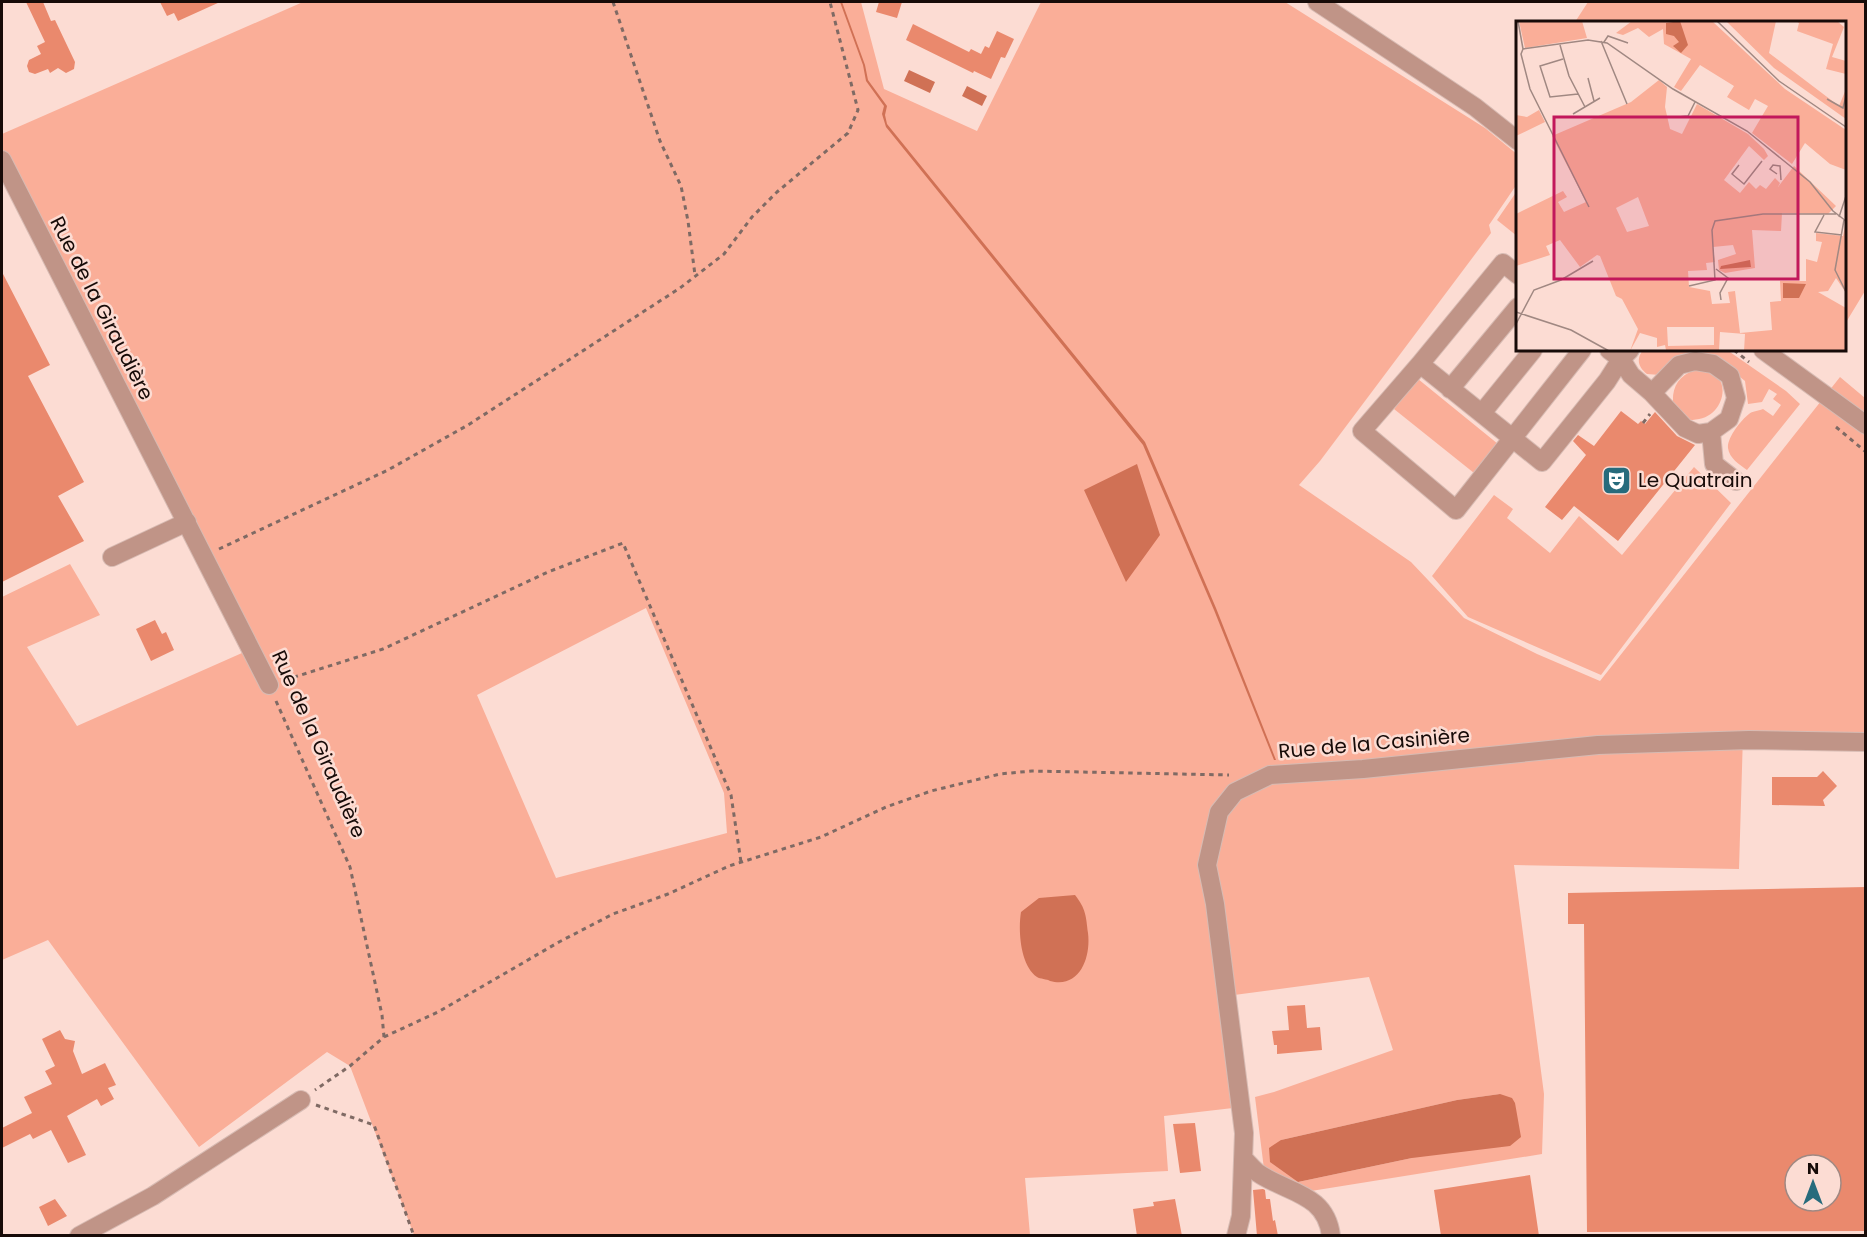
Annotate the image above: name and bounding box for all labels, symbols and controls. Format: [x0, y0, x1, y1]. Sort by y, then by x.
inset map [1516, 21, 1846, 351]
street label: Rue de la Giraudière [44, 211, 160, 405]
theatre icon: Le Quatrain [1601, 464, 1633, 496]
place label: Le Quatrain [1638, 466, 1752, 494]
street label: Rue de la Giraudière [265, 646, 373, 842]
street label: Rue de la Casinière [1277, 721, 1471, 765]
north arrow [1783, 1153, 1843, 1213]
text: N [1807, 1157, 1819, 1180]

